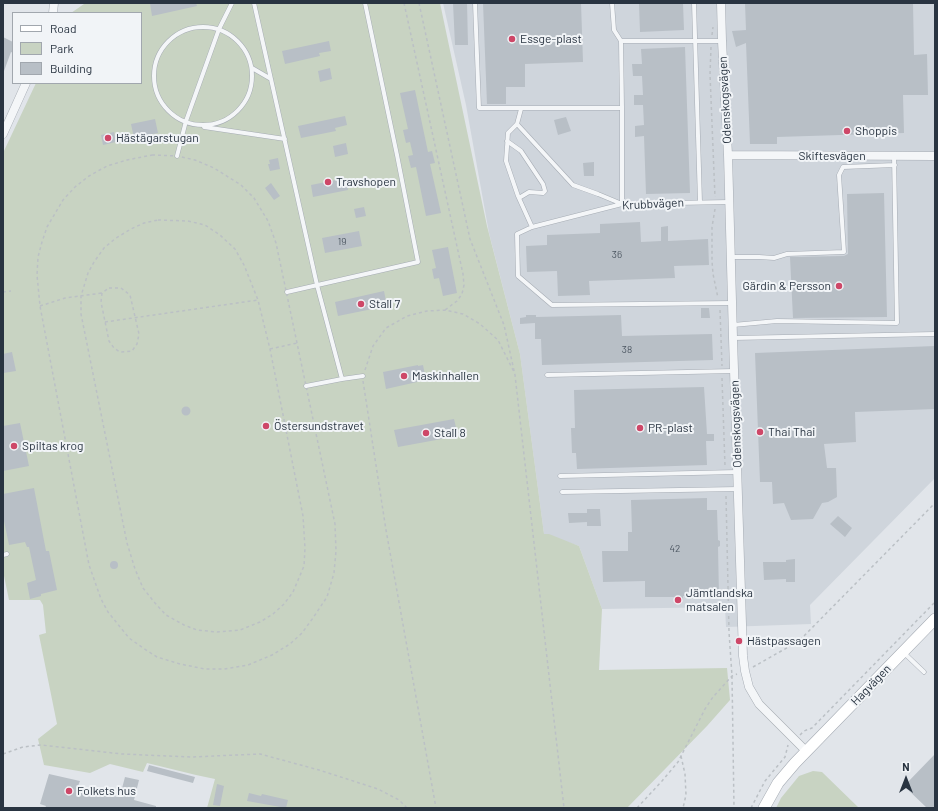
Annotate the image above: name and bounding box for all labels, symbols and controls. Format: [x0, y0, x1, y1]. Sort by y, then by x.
legend [12, 12, 142, 84]
text: Road [50, 21, 77, 35]
place label: Essge-plast [520, 32, 582, 46]
marker: Essge-plast [507, 34, 517, 44]
text: Park [50, 41, 74, 55]
street label: Odenskogsvägen [716, 56, 734, 144]
text: Building [50, 61, 92, 75]
place label: Shoppis [855, 124, 897, 138]
marker: Shoppis [842, 126, 852, 136]
place label: Hästägarstugan [116, 131, 199, 145]
marker: Hästägarstugan [103, 133, 113, 143]
street label: Skiftesvägen [798, 149, 866, 163]
place label: Travshopen [336, 175, 396, 189]
marker: Travshopen [323, 177, 333, 187]
street label: Krubbvägen [622, 195, 684, 213]
house number: 19 [338, 236, 346, 248]
house number: 36 [612, 249, 622, 261]
place label: Gärdin & Persson [743, 279, 831, 293]
marker: Gärdin & Persson [834, 281, 844, 291]
place label: Stall 7 [369, 297, 400, 311]
marker: Stall 7 [356, 299, 366, 309]
house number: 38 [622, 344, 632, 356]
place label: Maskinhallen [412, 369, 479, 383]
marker: Maskinhallen [399, 371, 409, 381]
street label: Odenskogsvägen [727, 380, 745, 468]
place label: Östersundstravet [274, 419, 364, 433]
marker: Östersundstravet [261, 421, 271, 431]
place label: PR-plast [648, 421, 693, 435]
marker: PR-plast [635, 423, 645, 433]
place label: Thai Thai [768, 425, 815, 439]
place label: Stall 8 [434, 426, 466, 440]
marker: Thai Thai [755, 427, 765, 437]
marker: Stall 8 [421, 428, 431, 438]
place label: Spiltas krog [22, 439, 83, 453]
marker: Spiltas krog [9, 441, 19, 451]
house number: 42 [670, 543, 680, 555]
place label: Jämtlandska matsalen [686, 586, 753, 614]
marker: Jämtlandska matsalen [673, 595, 683, 605]
place label: Hästpassagen [747, 634, 821, 648]
marker: Hästpassagen [734, 636, 744, 646]
street label: Hagvägen [848, 662, 894, 708]
north arrow [886, 759, 926, 799]
text: N [902, 760, 910, 773]
place label: Folkets hus [77, 784, 136, 798]
marker: Folkets hus [64, 786, 74, 796]

